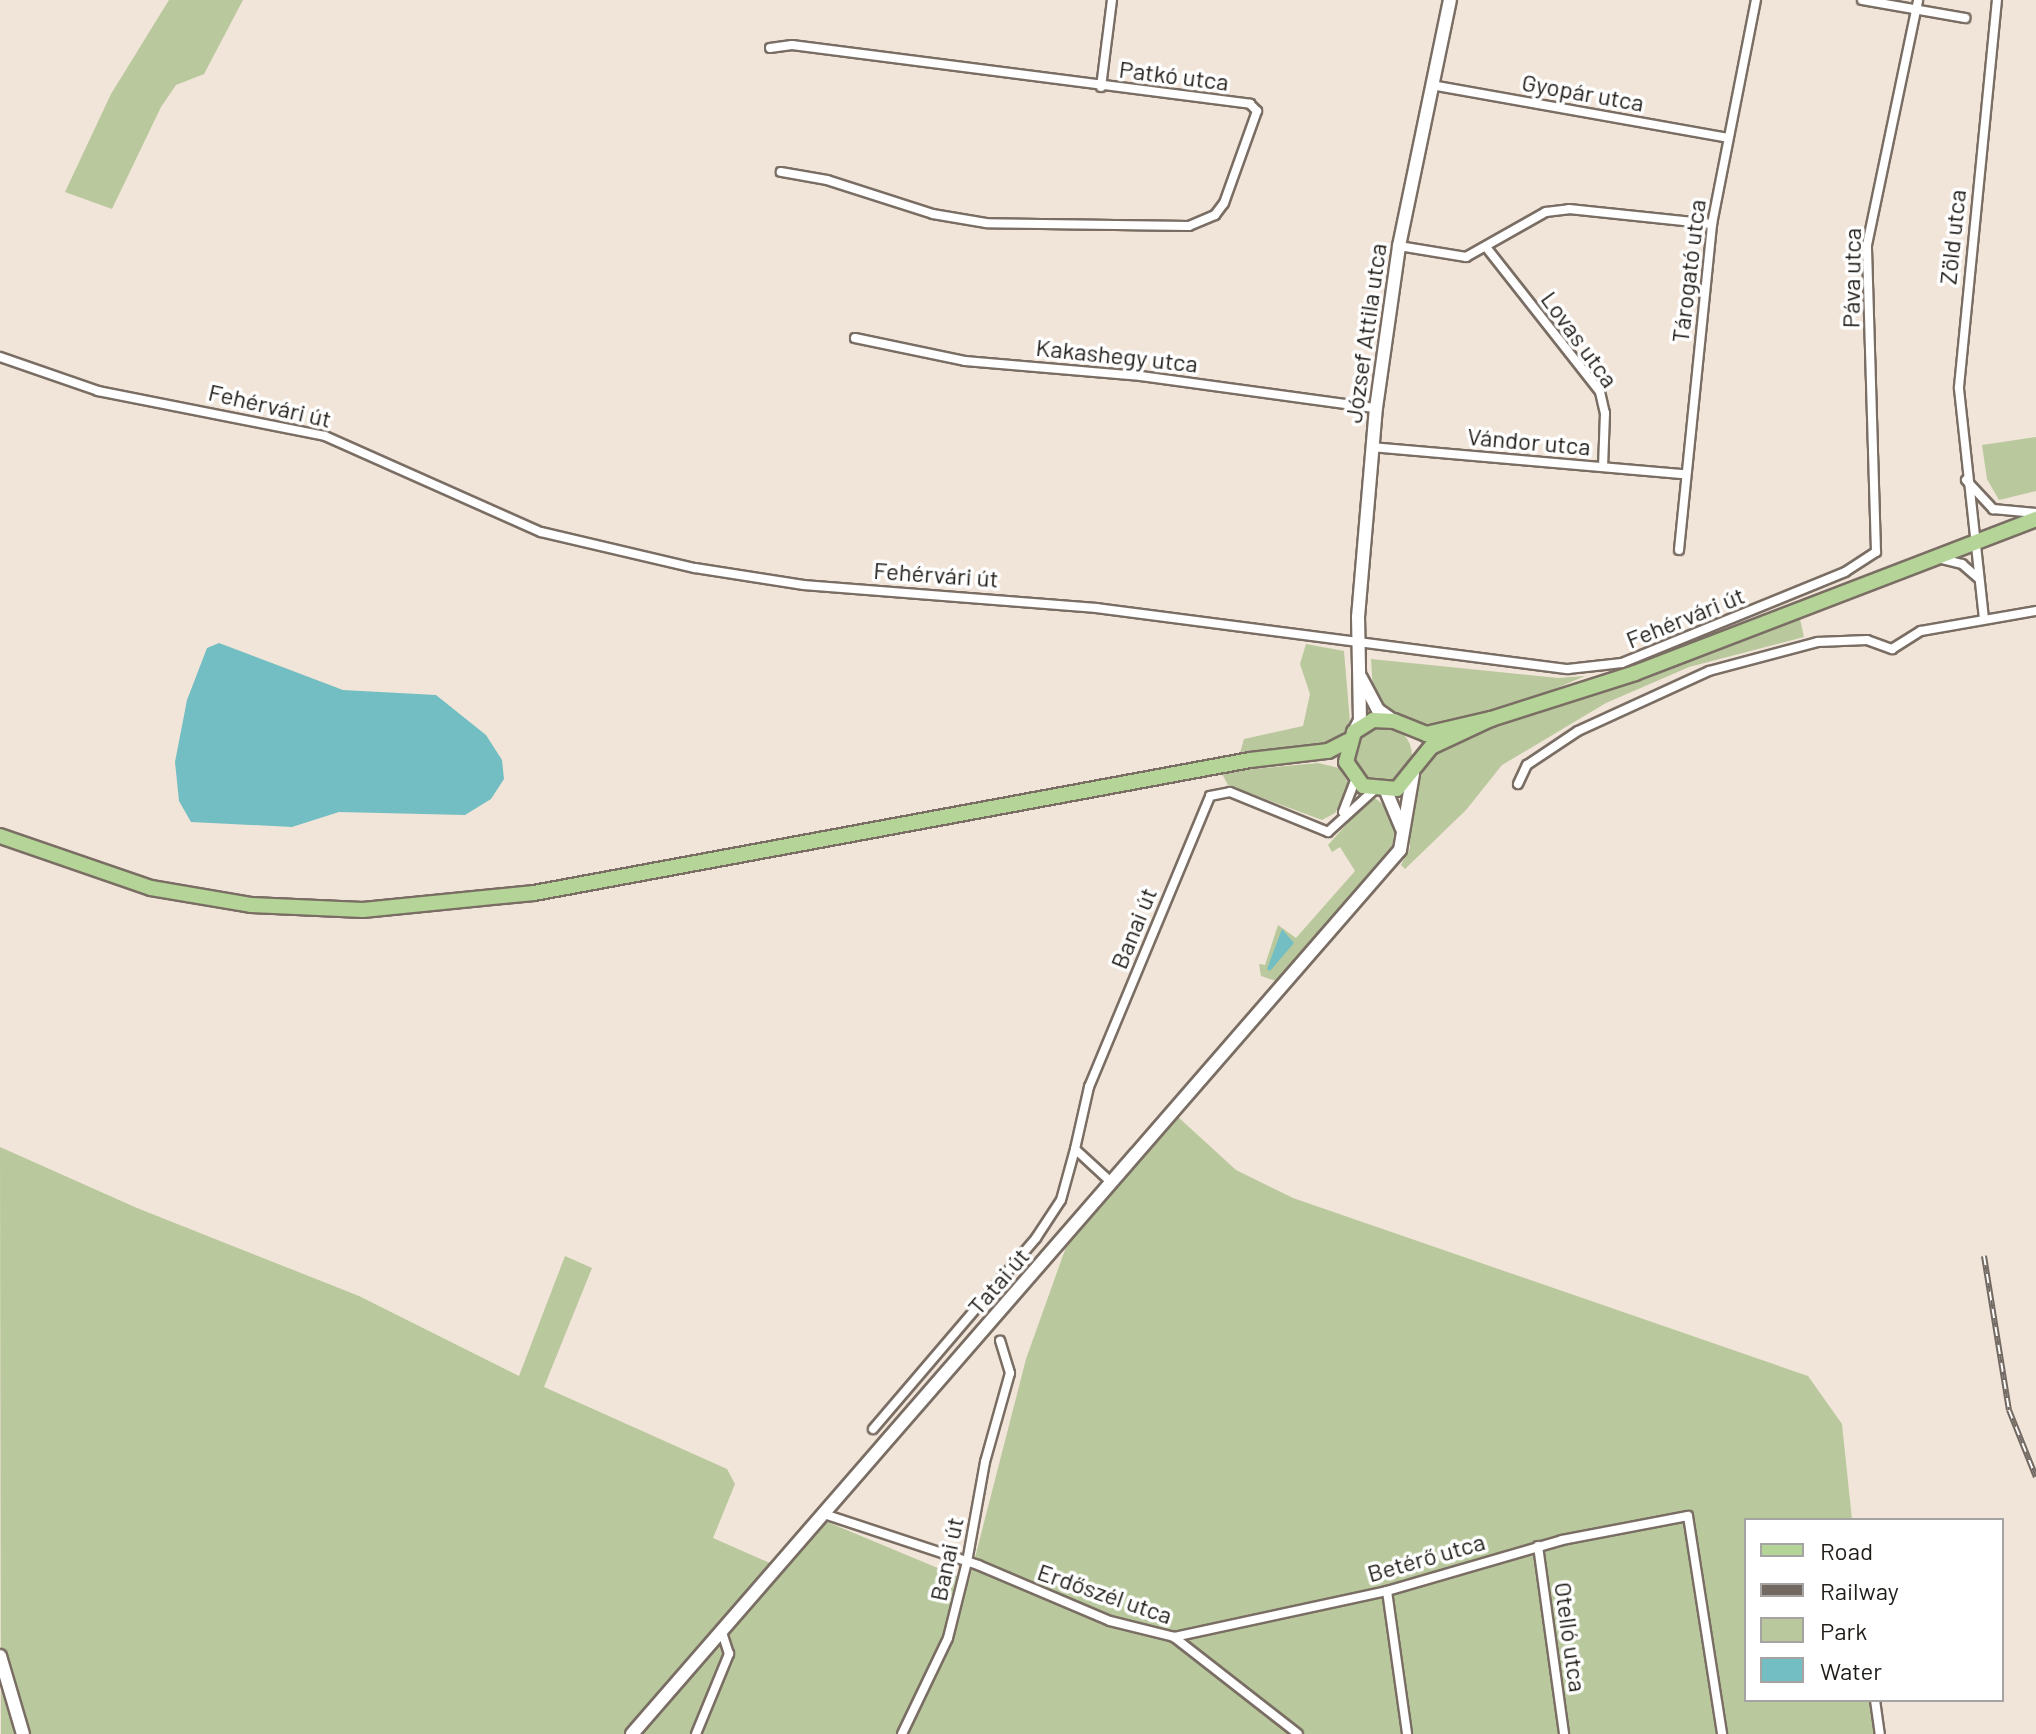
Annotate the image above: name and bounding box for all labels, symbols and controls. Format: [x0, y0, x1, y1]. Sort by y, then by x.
street label: Patkó utca [1118, 54, 1230, 96]
street label: Gyopár utca [1520, 67, 1646, 117]
street label: Zöld utca [1933, 188, 1971, 286]
street label: Tárogató utca [1665, 198, 1711, 344]
street label: Páva utca [1836, 228, 1866, 328]
street label: József Attila utca [1338, 241, 1392, 425]
street label: Lovas utca [1535, 285, 1625, 393]
street label: Kakashegy utca [1035, 332, 1199, 378]
street label: Fehérvári út [206, 377, 334, 433]
street label: Vándor utca [1466, 421, 1592, 461]
street label: Fehérvári út [873, 555, 999, 593]
street label: Fehérvári út [1622, 580, 1748, 654]
street label: Banai út [1104, 883, 1162, 973]
street label: Tatai út [961, 1242, 1035, 1320]
street label: Banai út [923, 1514, 969, 1604]
legend [1744, 1518, 2004, 1702]
street label: Betérő utca [1364, 1526, 1488, 1588]
text: Road [1820, 1536, 1873, 1565]
street label: Erdőszél utca [1034, 1557, 1176, 1629]
text: Railway [1820, 1576, 1899, 1605]
street label: Otelló utca [1549, 1580, 1593, 1694]
text: Park [1820, 1616, 1867, 1645]
text: Water [1820, 1656, 1882, 1685]

